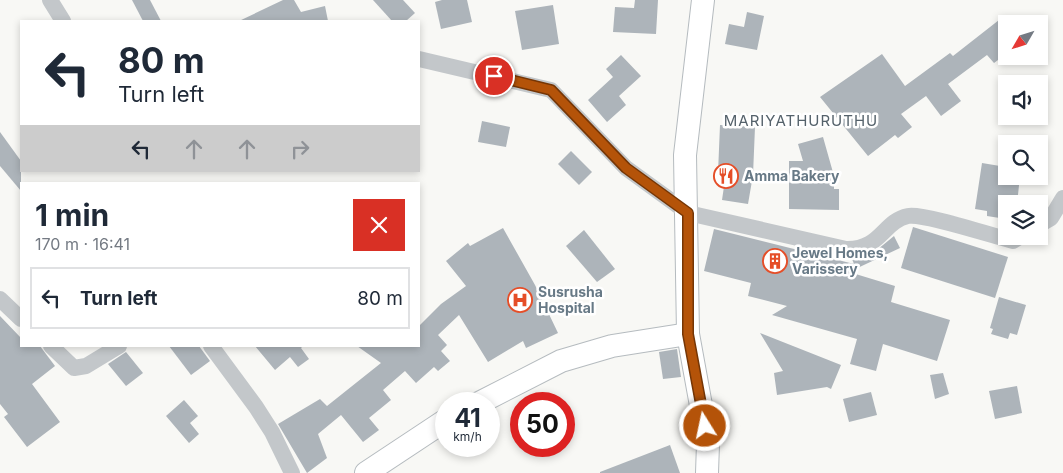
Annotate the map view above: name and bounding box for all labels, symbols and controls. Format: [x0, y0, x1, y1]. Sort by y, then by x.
north arrow [998, 15, 1048, 65]
map controls [998, 15, 1048, 245]
text: 80 m [118, 39, 205, 81]
icon: left [35, 40, 100, 105]
pin [473, 55, 515, 97]
icon: arrive [480, 62, 508, 90]
button: sound [998, 75, 1048, 125]
text: Turn left [118, 81, 204, 107]
district label: MARIYATHURUTHU [724, 111, 878, 130]
icon: left [127, 135, 155, 163]
icon: ahead [180, 135, 208, 163]
icon: ahead [233, 135, 261, 163]
icon: right [286, 135, 314, 163]
button: search [998, 135, 1048, 185]
restaurant icon: Amma Bakery [713, 163, 739, 189]
place label: Amma Bakery [744, 167, 840, 184]
button: layers [998, 195, 1048, 245]
text: 1 min [35, 197, 109, 233]
button: close [353, 199, 405, 251]
text: 170 m · 16:41 [35, 234, 130, 254]
place label: Jewel Homes, Varissery [792, 244, 888, 277]
building icon: Jewel Homes, Varissery [762, 248, 788, 274]
place label: Susrusha Hospital [538, 283, 603, 316]
icon: left [37, 284, 65, 312]
text: Turn left [80, 287, 158, 310]
text: 80 m [357, 287, 403, 310]
hospital icon: Susrusha Hospital [507, 287, 533, 313]
speed limit sign: 50 [510, 392, 575, 457]
position arrow [678, 399, 730, 451]
text: 41 [454, 403, 481, 433]
text: km/h [453, 429, 482, 444]

